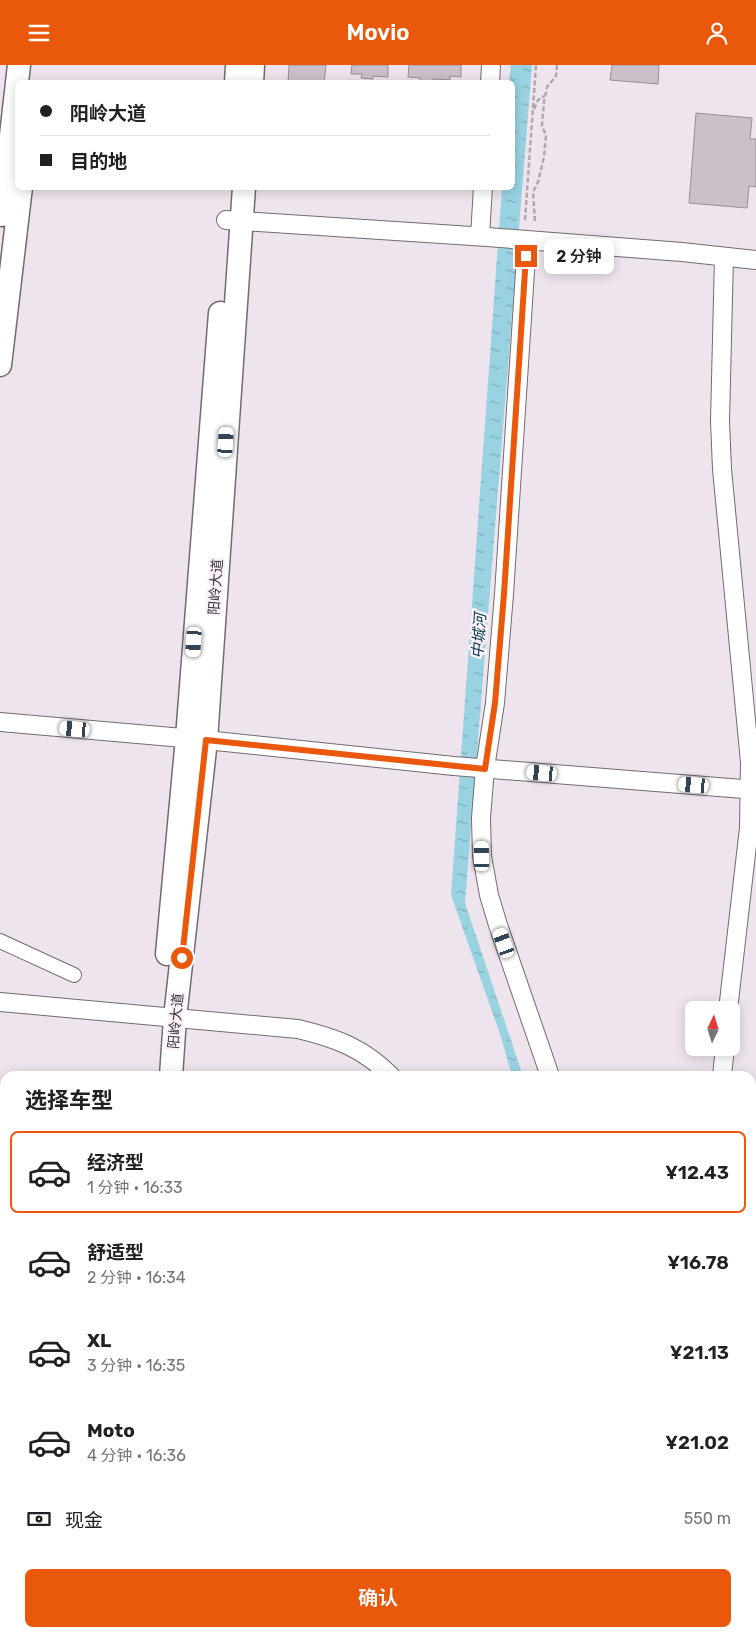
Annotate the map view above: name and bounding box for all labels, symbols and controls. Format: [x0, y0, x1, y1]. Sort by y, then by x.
icon: menu [25, 19, 53, 47]
text: Movio [347, 19, 409, 46]
icon: person [703, 19, 731, 47]
text: 阳岭大道 [70, 102, 146, 125]
text: 目的地 [70, 150, 127, 173]
callout: 2 分钟 [544, 239, 614, 273]
route end [515, 245, 537, 267]
text: 2 分钟 [556, 247, 602, 266]
car [217, 427, 234, 457]
street label: 阳岭大道 [206, 558, 226, 616]
water label: 中城河 [468, 610, 490, 659]
car [185, 627, 202, 657]
car [59, 720, 90, 738]
car [526, 764, 557, 782]
car [678, 776, 709, 794]
car [474, 841, 489, 871]
car [491, 926, 516, 960]
route start [171, 947, 193, 969]
street label: 阳岭大道 [165, 992, 187, 1050]
north arrow [685, 1001, 740, 1056]
map controls [685, 1001, 740, 1056]
text: 选择车型 [25, 1087, 113, 1114]
icon: car [27, 1150, 72, 1195]
text: 经济型 [87, 1151, 144, 1174]
text: ¥12.43 [665, 1161, 729, 1184]
text: 1 分钟 · 16:33 [87, 1178, 183, 1197]
icon: car [27, 1240, 72, 1285]
text: 舒适型 [87, 1241, 144, 1264]
text: ¥16.78 [667, 1251, 729, 1274]
text: 2 分钟 · 16:34 [87, 1268, 186, 1287]
text: XL [87, 1329, 111, 1352]
icon: car [27, 1330, 72, 1375]
text: ¥21.13 [670, 1341, 729, 1364]
text: 3 分钟 · 16:35 [87, 1356, 185, 1375]
text: Moto [87, 1419, 135, 1442]
icon: car [27, 1420, 72, 1465]
text: ¥21.02 [665, 1431, 729, 1454]
text: 4 分钟 · 16:36 [87, 1446, 186, 1465]
icon: cash [25, 1505, 53, 1533]
text: 现金 [65, 1509, 103, 1532]
text: 550 m [684, 1509, 731, 1528]
button: 确认 [25, 1569, 731, 1627]

